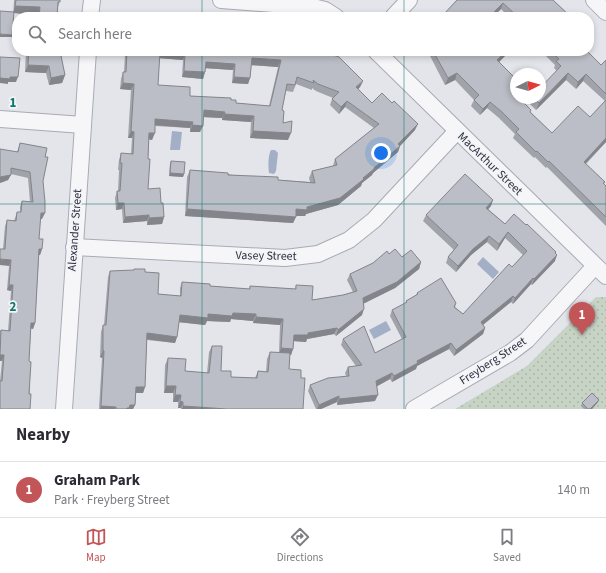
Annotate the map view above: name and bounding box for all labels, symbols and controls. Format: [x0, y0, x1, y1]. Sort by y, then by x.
search box [12, 12, 594, 56]
icon: search [26, 23, 48, 45]
text: Search here [58, 24, 132, 45]
north arrow [510, 68, 546, 104]
text: 1 [10, 94, 17, 112]
street label: MacArthur Street [454, 128, 526, 200]
your location [371, 143, 391, 163]
street label: Alexander Street [64, 188, 86, 272]
street label: Vasey Street [235, 247, 297, 265]
text: 2 [10, 298, 17, 316]
pin: 1 [569, 302, 595, 335]
street label: Freyberg Street [456, 333, 530, 389]
text: Nearby [16, 423, 70, 447]
text: Graham Park [54, 470, 140, 491]
text: 1 [26, 481, 32, 499]
text: 140 m [557, 481, 590, 499]
text: Park · Freyberg Street [54, 491, 170, 509]
tab: Map [85, 526, 107, 565]
tab: Directions [277, 526, 323, 565]
tab: Saved [493, 526, 521, 565]

